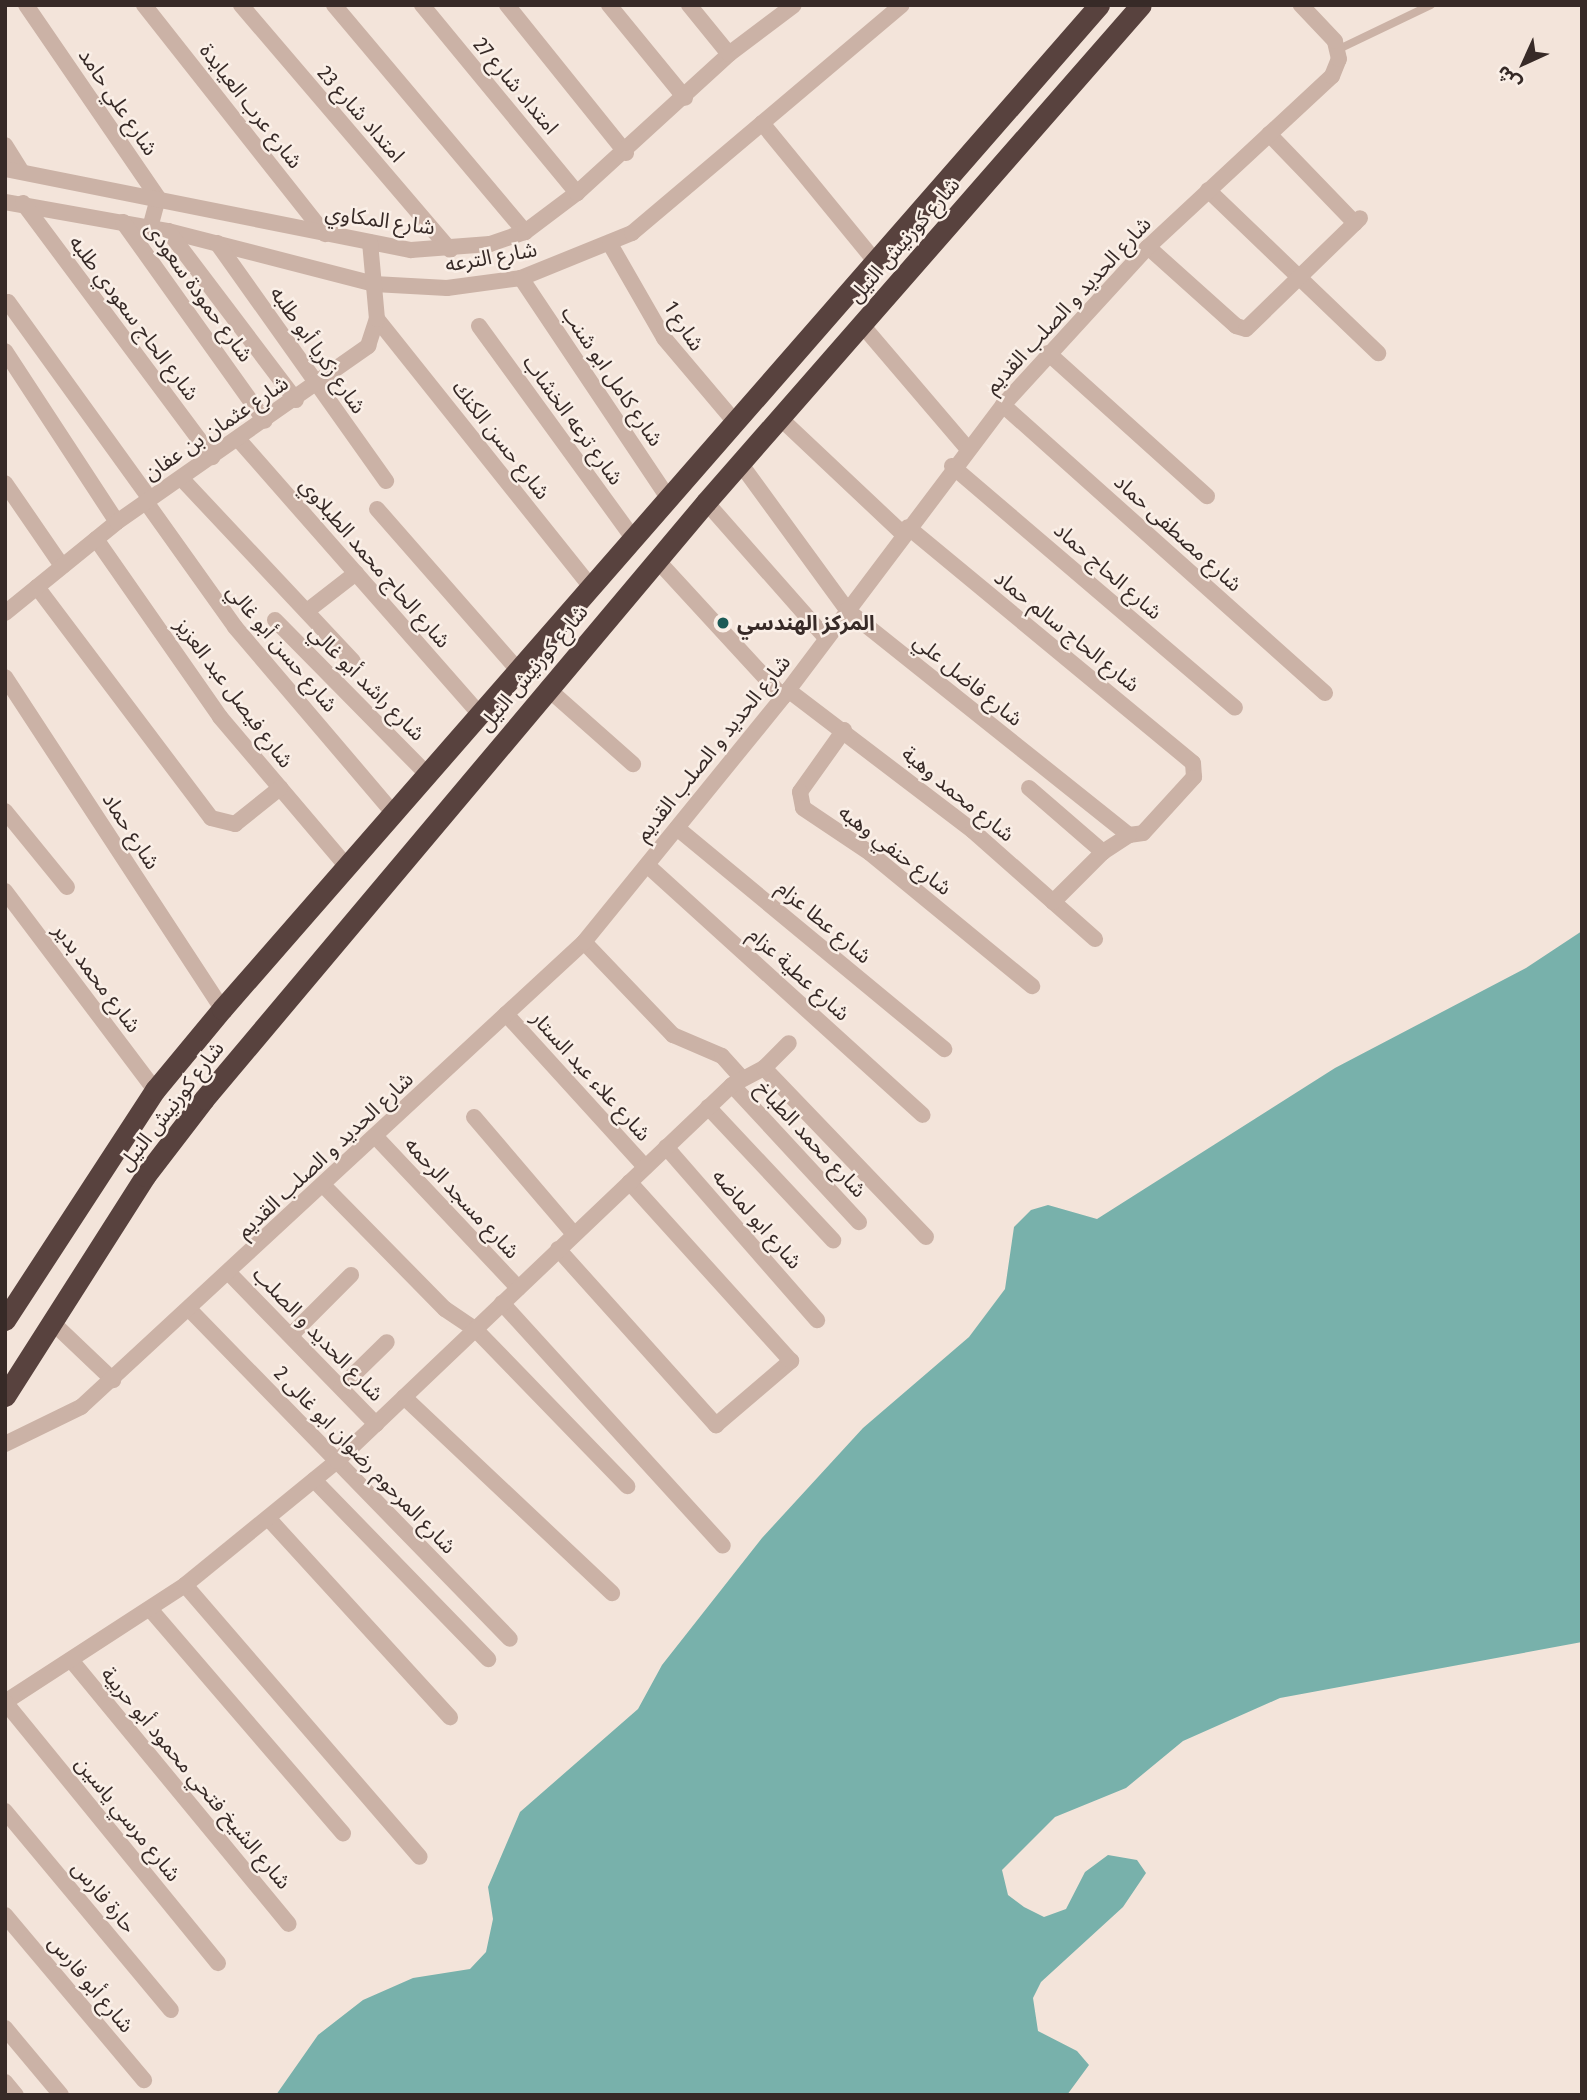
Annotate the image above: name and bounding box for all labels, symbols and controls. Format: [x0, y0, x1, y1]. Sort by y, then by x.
north arrow [1489, 28, 1559, 98]
street label: امتداد شارع 27 [468, 33, 564, 139]
street label: شارع عرب العيايدة [194, 38, 308, 174]
street label: شارع علي حامد [73, 44, 163, 160]
street label: امتداد شارع 23 [312, 61, 410, 167]
text: ش [1491, 61, 1526, 96]
street label: شارع كورنيش النيل [843, 172, 965, 308]
street label: شارع المكاوي [323, 200, 437, 240]
street label: شارع الحديد و الصلب القديم [980, 211, 1156, 399]
street label: شارع حمودة سعودى [140, 217, 258, 367]
street label: شارع الحاج سعودي طلبه [64, 230, 204, 406]
street label: شارع الترعه [443, 237, 539, 277]
street label: شارع زكريا أبو طلبه [265, 281, 371, 419]
street label: شارع 1 [659, 296, 709, 356]
street label: شارع كامل ابو شنب [556, 301, 668, 451]
street label: شارع ترعه الخشاب [517, 350, 629, 490]
street label: شارع عثمان بن عفان [139, 370, 293, 486]
street label: شارع حسن الكنك [447, 375, 555, 505]
street label: شارع مصطفى حماد [1109, 469, 1247, 597]
street label: شارع الحاج محمد الطبلاوي [294, 473, 456, 653]
street label: شارع الحاج حماد [1049, 517, 1167, 625]
street label: شارع الحاج سالم حماد [989, 565, 1145, 697]
street label: شارع حسن أبو غالي [221, 579, 343, 717]
street label: شارع كورنيش النيل [473, 600, 593, 736]
place label: المركز الهندسي [737, 610, 875, 636]
street label: شارع فيصل عبد العزيز [170, 613, 298, 773]
marker: المركز الهندسي [715, 615, 731, 631]
street label: شارع راشد أبو غالي [304, 620, 430, 746]
street label: شارع فاضل علي [908, 628, 1028, 732]
street label: شارع الحديد و الصلب القديم [630, 650, 796, 846]
street label: شارع محمد وهبة [897, 741, 1019, 847]
street label: شارع حماد [97, 788, 165, 874]
street label: شارع حنفي وهبه [833, 799, 957, 901]
street label: شارع عطا عزام [772, 875, 876, 969]
street label: شارع محمد بدير [48, 919, 146, 1037]
street label: شارع عطية عزام [743, 922, 855, 1026]
street label: شارع علاء عبد الستار [526, 1006, 656, 1146]
street label: شارع كورنيش النيل [113, 1036, 229, 1176]
street label: شارع الحديد و الصلب القديم [231, 1067, 419, 1243]
street label: شارع محمد الطباخ [750, 1075, 872, 1203]
street label: شارع مسجد الرحمه [399, 1132, 525, 1264]
street label: شارع ابو لماضه [707, 1164, 807, 1274]
street label: شارع الحديد و الصلب [247, 1262, 389, 1406]
street label: شارع المرحوم رضوان ابو غالى 2 [269, 1361, 461, 1559]
street label: شارع الشيخ فتحي محمود أبو حربية [96, 1662, 296, 1894]
street label: شارع مرسي ياسين [70, 1751, 186, 1887]
street label: حارة فارس [66, 1856, 142, 1938]
street label: شارع أبو فارس [43, 1930, 139, 2038]

